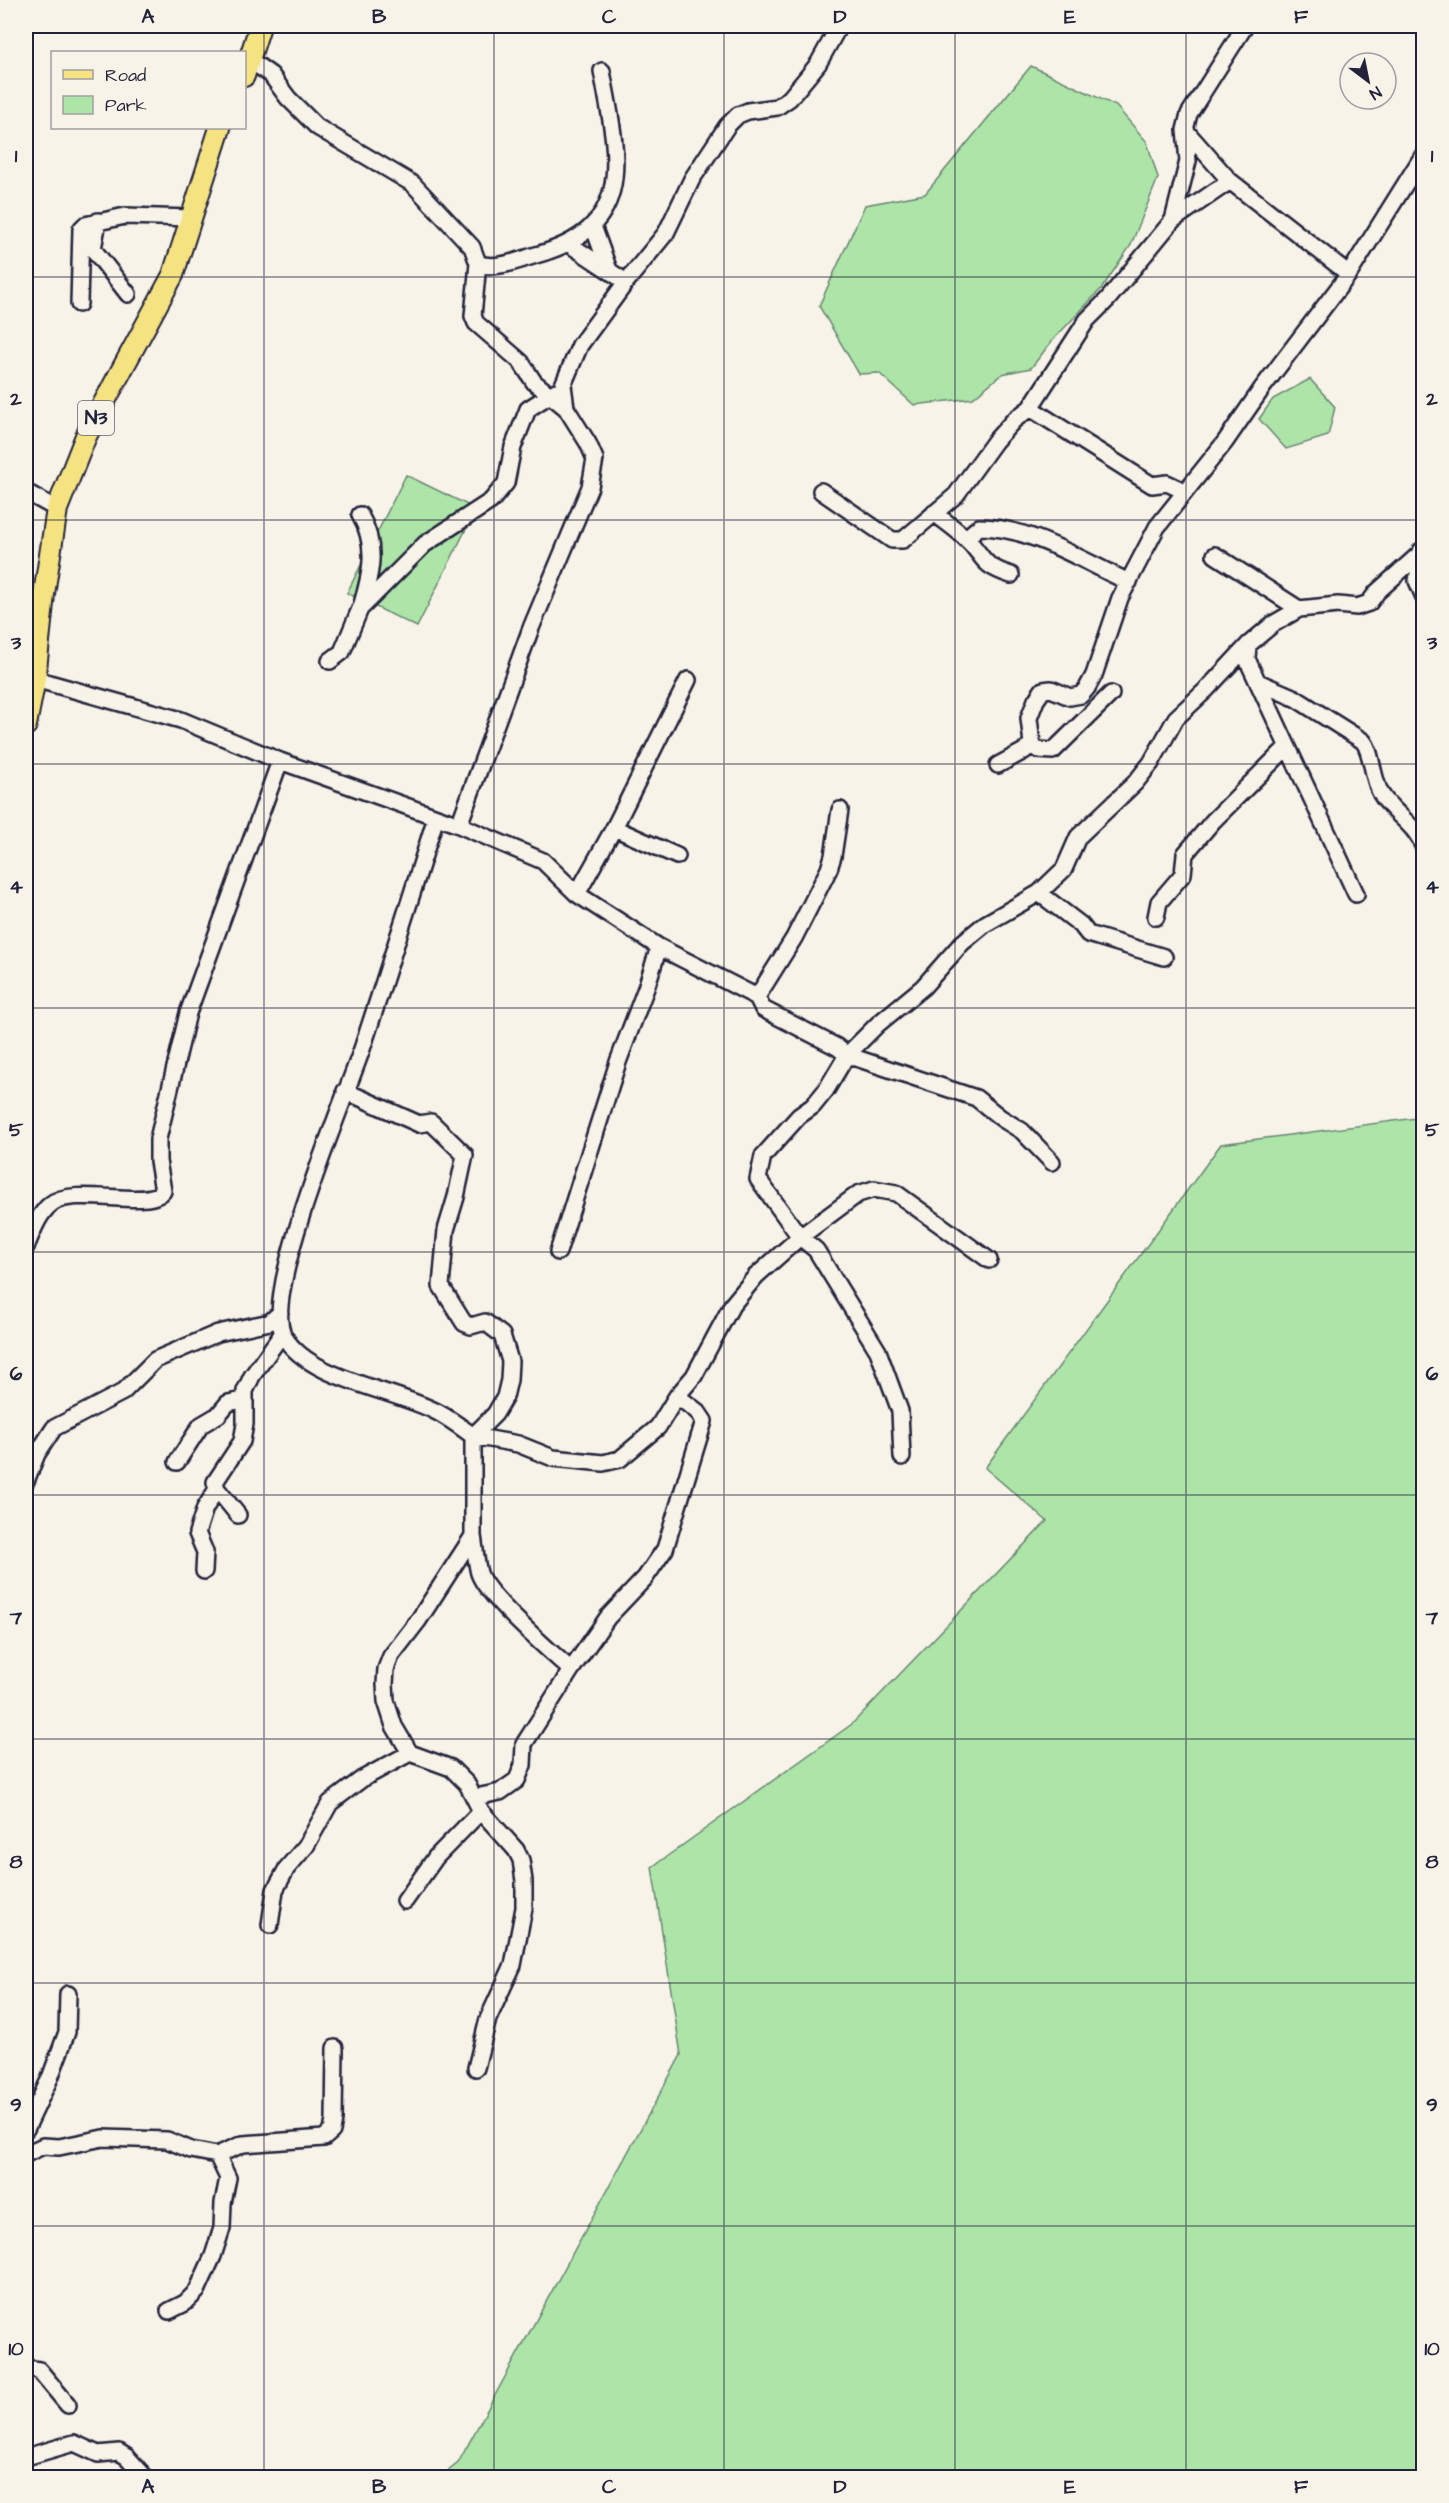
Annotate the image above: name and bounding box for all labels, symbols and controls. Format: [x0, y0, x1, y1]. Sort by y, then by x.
text: A [142, 3, 155, 31]
text: B [372, 3, 387, 31]
text: C [602, 3, 617, 31]
text: D [834, 3, 847, 31]
text: E [1064, 3, 1076, 31]
text: F [1294, 3, 1309, 31]
legend [51, 51, 246, 129]
north arrow [1338, 51, 1398, 111]
text: Road [105, 63, 146, 88]
text: N [1365, 81, 1386, 105]
text: Park [105, 93, 147, 118]
text: 1 [15, 142, 18, 170]
text: 1 [1431, 142, 1434, 170]
text: 2 [9, 385, 22, 413]
text: 2 [1425, 385, 1438, 413]
road number: N3 [78, 401, 114, 435]
text: 3 [10, 629, 22, 657]
text: 3 [1426, 629, 1438, 657]
text: 4 [9, 873, 23, 901]
text: 4 [1425, 873, 1439, 901]
text: 5 [9, 1116, 24, 1144]
text: 5 [1425, 1116, 1440, 1144]
text: 6 [10, 1360, 23, 1388]
text: 6 [1426, 1360, 1439, 1388]
text: 7 [9, 1604, 23, 1632]
text: 7 [1425, 1604, 1439, 1632]
text: 8 [10, 1848, 23, 1876]
text: 8 [1426, 1848, 1439, 1876]
text: 9 [10, 2091, 22, 2119]
text: 9 [1426, 2091, 1438, 2119]
text: 10 [8, 2335, 24, 2363]
text: 10 [1424, 2335, 1440, 2363]
text: A [142, 2473, 155, 2501]
text: B [372, 2473, 387, 2501]
text: C [602, 2473, 617, 2501]
text: D [834, 2473, 847, 2501]
text: E [1064, 2473, 1076, 2501]
text: F [1294, 2473, 1309, 2501]

